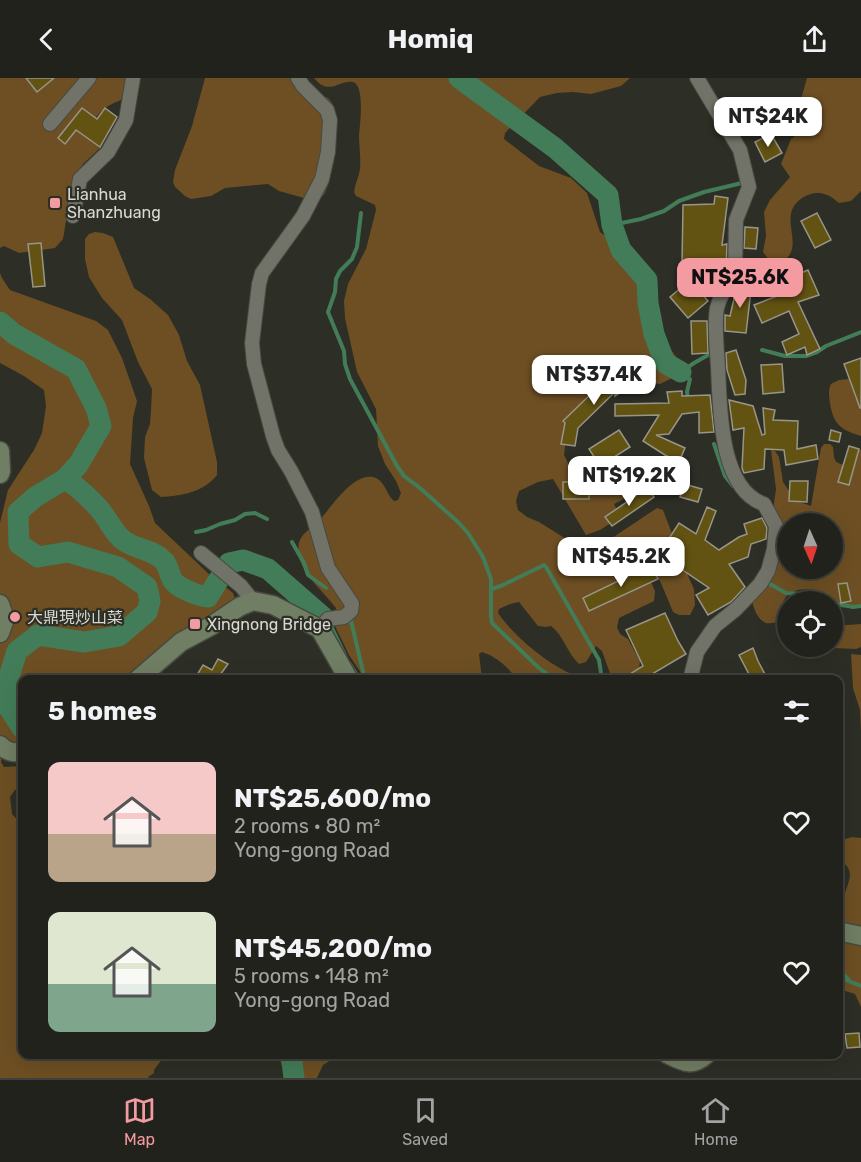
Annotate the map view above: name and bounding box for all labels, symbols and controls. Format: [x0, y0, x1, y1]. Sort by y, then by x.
icon: back [30, 23, 63, 56]
text: Homiq [387, 23, 474, 55]
icon: share [798, 23, 831, 56]
pin: NT$24K [719, 97, 817, 148]
text: NT$24K [728, 104, 808, 128]
place label: Lianhua Shanzhuang [67, 185, 161, 222]
marker: Lianhua Shanzhuang [48, 196, 62, 210]
pin: NT$25.6K [678, 258, 802, 309]
text: NT$25.6K [691, 265, 789, 289]
pin: NT$37.4K [532, 355, 656, 406]
text: NT$37.4K [546, 362, 642, 386]
pin: NT$19.2K [567, 456, 691, 507]
text: NT$19.2K [582, 463, 676, 487]
north arrow [777, 513, 843, 579]
map controls [777, 513, 843, 657]
pin: NT$45.2K [559, 537, 683, 588]
text: NT$45.2K [572, 544, 670, 568]
button: locate [777, 591, 843, 657]
place label: 大鼎現炒山菜 [27, 608, 123, 627]
marker: 大鼎現炒山菜 [8, 610, 22, 624]
place label: Xingnong Bridge [207, 615, 331, 634]
marker: Xingnong Bridge [188, 617, 202, 631]
icon: filters [780, 695, 813, 728]
text: 5 homes [48, 696, 157, 727]
text: NT$25,600/mo [234, 783, 431, 814]
icon: home [96, 786, 168, 858]
icon: heart [780, 806, 813, 839]
text: 2 rooms · 80 m² [234, 814, 380, 838]
text: Yong-gong Road [234, 838, 390, 862]
text: NT$45,200/mo [234, 933, 432, 964]
icon: home [96, 936, 168, 1008]
icon: heart [780, 956, 813, 989]
text: 5 rooms · 148 m² [234, 964, 389, 988]
text: Yong-gong Road [234, 988, 390, 1012]
tab: Map [123, 1094, 156, 1149]
tab: Saved [402, 1094, 448, 1149]
tab: Home [694, 1094, 738, 1149]

